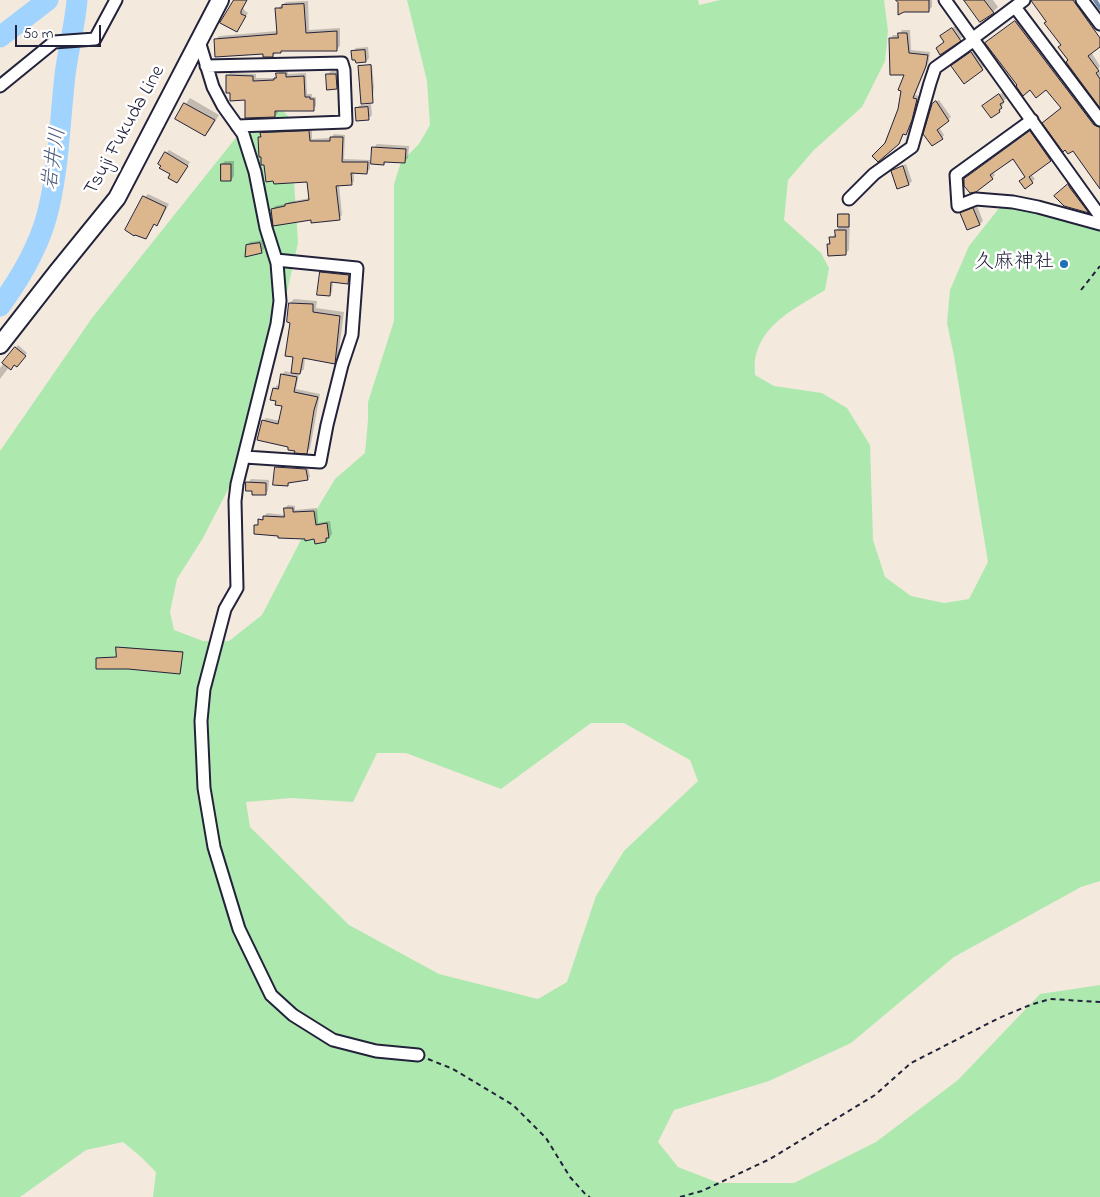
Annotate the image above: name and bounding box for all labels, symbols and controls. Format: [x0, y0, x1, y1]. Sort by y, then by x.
scale bar [18, 15, 104, 47]
text: 50 m [23, 23, 53, 45]
street label: Tsuji Fukuda Line [80, 62, 172, 200]
water label: 岩井川 [39, 126, 73, 192]
place label: 久麻神社 [974, 252, 1054, 276]
marker: 久麻神社 [1058, 258, 1070, 270]

